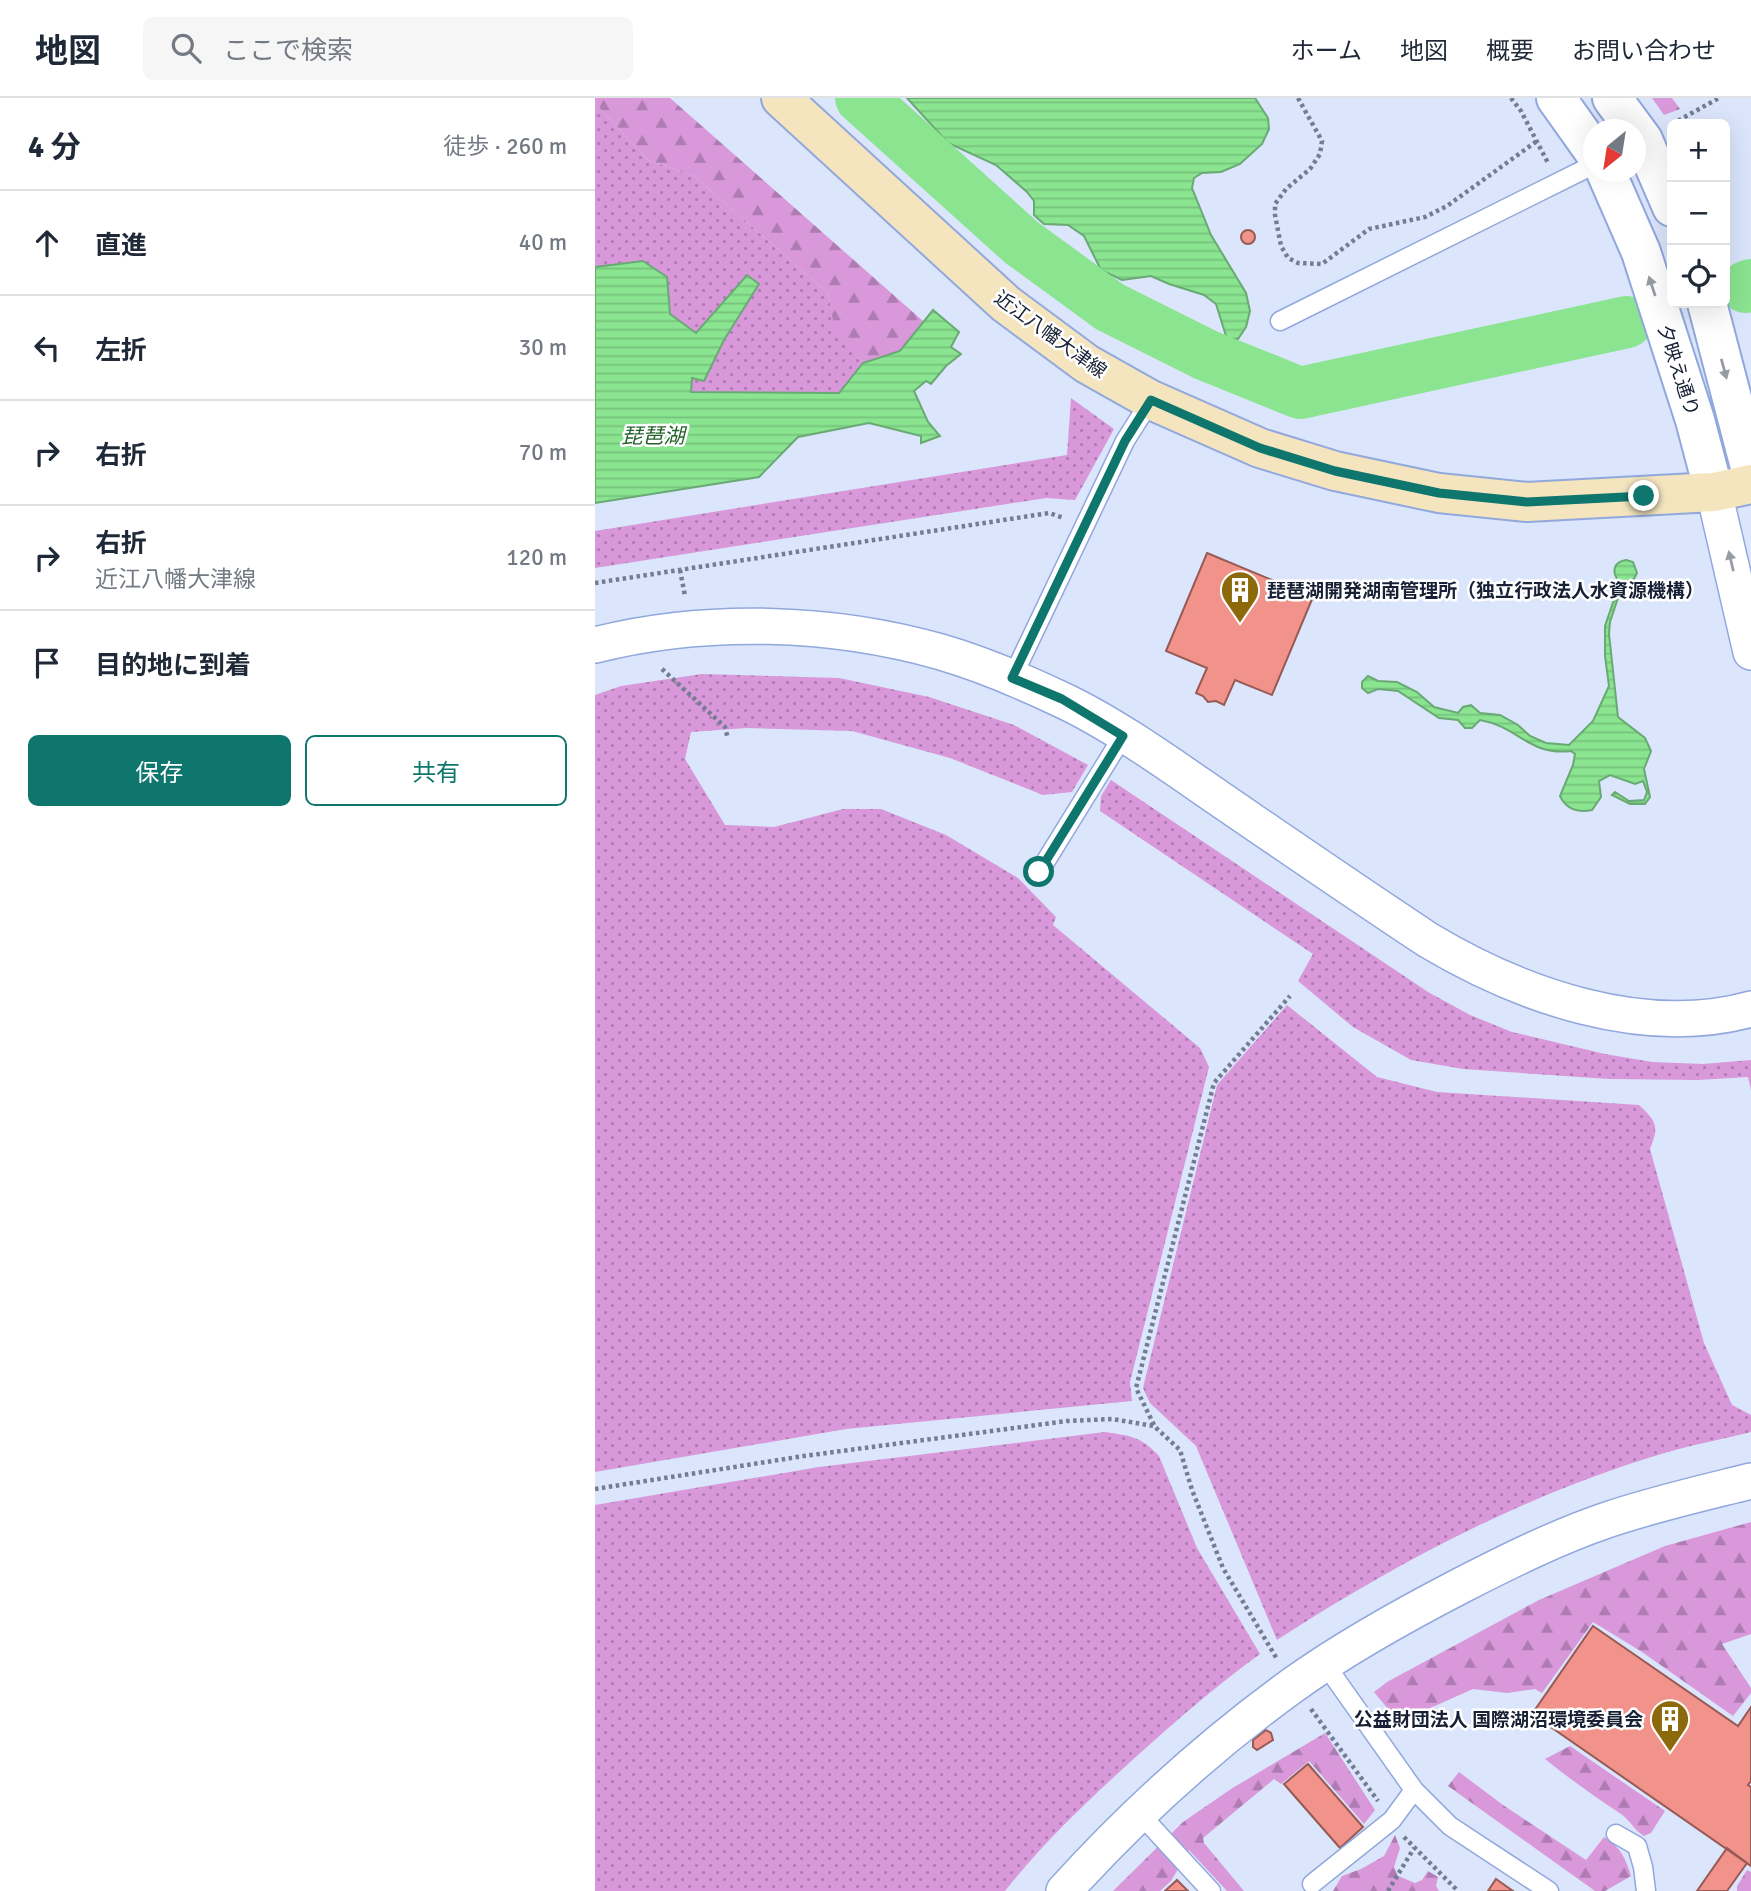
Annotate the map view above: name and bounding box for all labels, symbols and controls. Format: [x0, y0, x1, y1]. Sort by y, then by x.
search box [143, 17, 633, 80]
icon: search [167, 29, 205, 67]
text: 地図 [35, 31, 101, 72]
text: ここで検索 [223, 35, 353, 67]
text: ホーム [1291, 36, 1362, 66]
text: 地図 [1400, 36, 1448, 66]
text: 概要 [1486, 36, 1534, 66]
text: お問い合わせ [1572, 36, 1716, 66]
north arrow [1583, 119, 1646, 182]
map controls [1667, 119, 1730, 308]
button: + [1667, 119, 1730, 182]
text: 4 分 [28, 129, 81, 166]
text: 徒歩 · 260 m [443, 132, 567, 161]
button: − [1667, 182, 1730, 245]
icon: ahead [28, 224, 66, 262]
text: 40 m [519, 228, 567, 257]
text: 直進 [95, 230, 147, 262]
button: locate [1667, 245, 1730, 308]
one-way arrow [1646, 275, 1657, 296]
street label: 近江八幡大津線 [990, 286, 1111, 384]
street label: 夕映え通り [1652, 321, 1704, 419]
icon: left [28, 329, 66, 367]
text: 30 m [519, 333, 567, 362]
text: 左折 [95, 335, 147, 367]
one-way arrow [1719, 358, 1730, 380]
water label: 琵琶湖 [622, 423, 687, 449]
icon: right [28, 434, 66, 472]
text: 70 m [519, 438, 567, 467]
text: 右折 [95, 440, 147, 472]
route end [1628, 480, 1659, 511]
text: 右折 [95, 528, 147, 560]
icon: right [28, 539, 66, 577]
text: 120 m [506, 543, 567, 572]
one-way arrow [1725, 550, 1736, 572]
text: 近江八幡大津線 [95, 565, 256, 594]
building icon: 琵琶湖開発湖南管理所（独立行政法人水資源機構） [1219, 569, 1261, 624]
place label: 琵琶湖開発湖南管理所（独立行政法人水資源機構） [1267, 579, 1704, 603]
icon: arrive [28, 644, 66, 682]
text: 目的地に到着 [95, 650, 251, 682]
button: 保存 [28, 735, 291, 806]
button: 共有 [305, 735, 567, 806]
route start [1023, 856, 1054, 887]
building icon: 公益財団法人 国際湖沼環境委員会 [1649, 1698, 1691, 1753]
place label: 公益財団法人 国際湖沼環境委員会 [1354, 1708, 1643, 1732]

